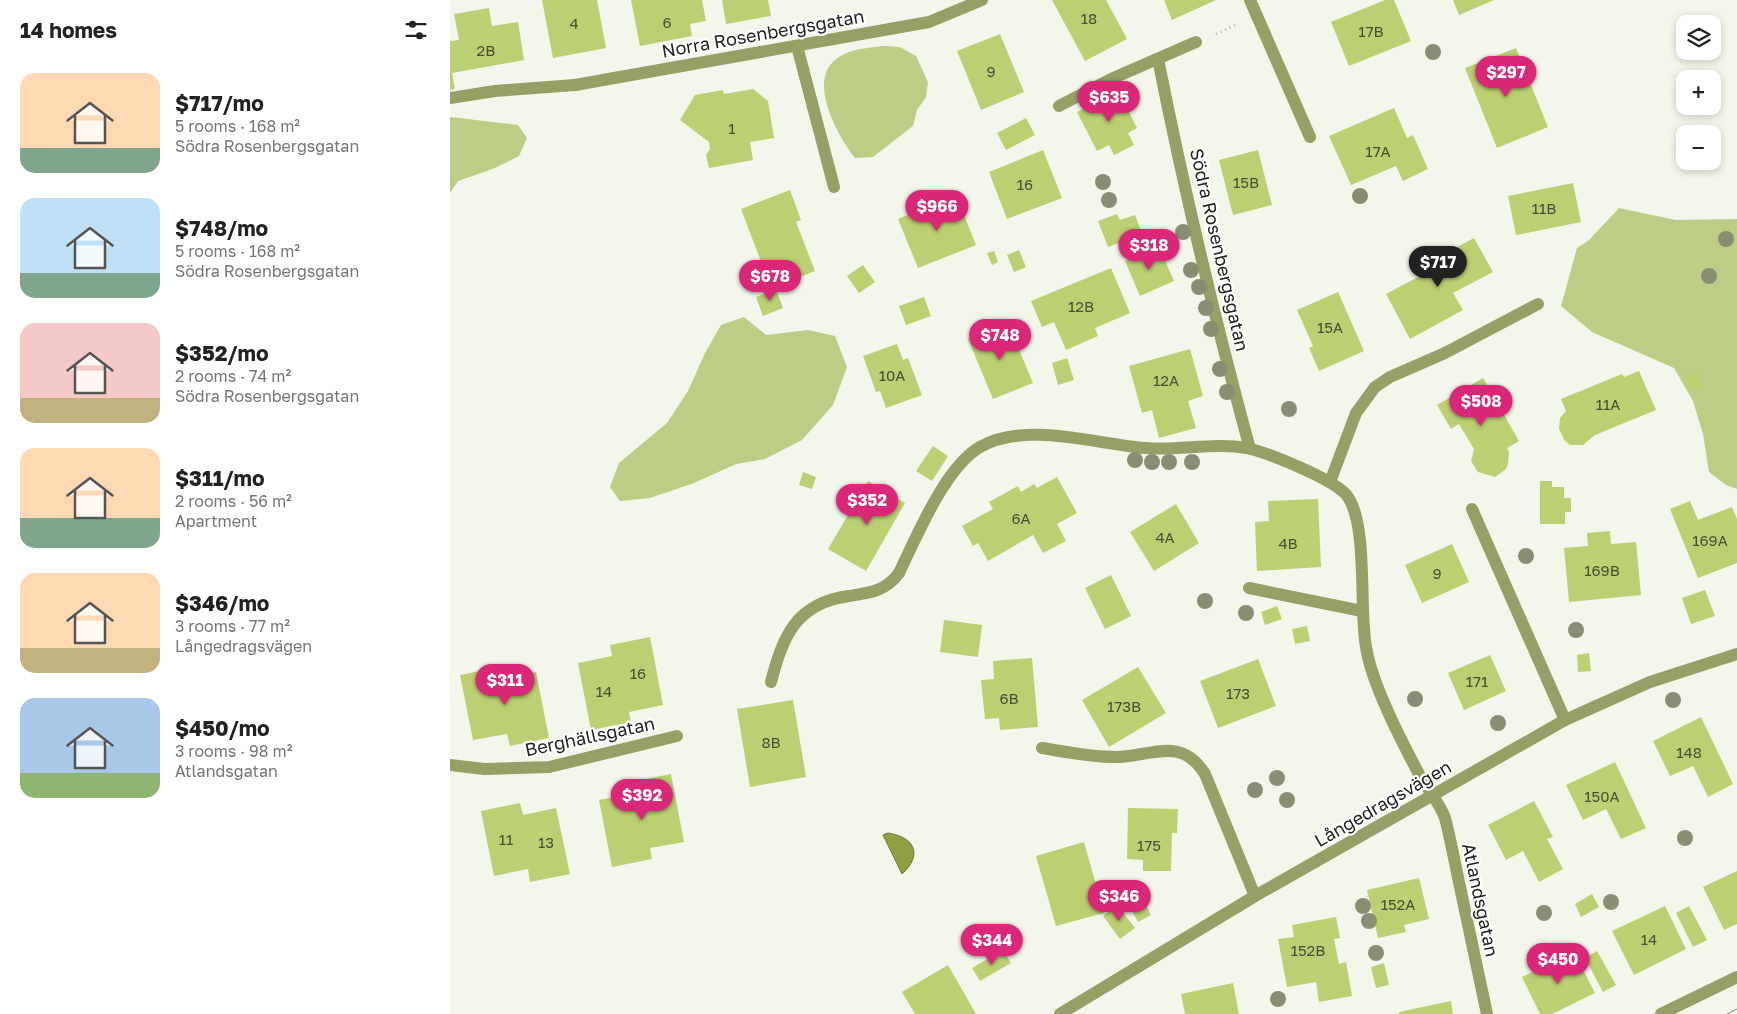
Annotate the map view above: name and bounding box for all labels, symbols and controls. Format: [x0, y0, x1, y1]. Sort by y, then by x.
street label: Norra Rosenbergsgatan [660, 4, 866, 62]
house number: 18 [1081, 9, 1097, 27]
house number: 6 [662, 13, 672, 31]
house number: 4 [569, 14, 579, 32]
map controls [1676, 15, 1721, 170]
button: layers [1676, 15, 1721, 60]
icon: filters [402, 16, 430, 44]
text: 14 homes [20, 17, 117, 43]
house number: 17B [1358, 22, 1384, 40]
house number: 2B [477, 41, 495, 59]
pin: $297 [1476, 56, 1536, 98]
house number: 9 [986, 62, 996, 80]
text: $297 [1486, 62, 1526, 82]
button: + [1676, 70, 1721, 115]
pin: $635 [1079, 80, 1139, 123]
text: $635 [1089, 87, 1129, 107]
text: $717/mo [175, 90, 264, 116]
icon: home [60, 93, 120, 153]
text: 5 rooms · 168 m² [175, 116, 300, 136]
house number: 1 [728, 119, 736, 137]
button: − [1676, 125, 1721, 170]
text: Södra Rosenbergsgatan [175, 136, 359, 156]
house number: 17A [1365, 142, 1391, 160]
street label: Södra Rosenbergsgatan [1186, 146, 1254, 353]
house number: 15B [1233, 173, 1259, 191]
house number: 16 [1017, 175, 1033, 193]
pin: $966 [907, 190, 967, 232]
text: $966 [916, 196, 958, 216]
house number: 11B [1532, 199, 1556, 217]
text: $748/mo [175, 215, 268, 241]
icon: home [60, 218, 120, 278]
pin: $318 [1119, 228, 1179, 271]
text: $318 [1130, 235, 1168, 255]
text: 5 rooms · 168 m² [175, 241, 300, 261]
pin: $717 [1408, 246, 1468, 288]
text: $717 [1420, 252, 1456, 272]
pin: $678 [740, 260, 800, 302]
text: Södra Rosenbergsgatan [175, 261, 359, 281]
text: $678 [750, 266, 790, 286]
house number: 12B [1068, 297, 1094, 315]
pin: $748 [970, 318, 1030, 361]
house number: 15A [1317, 318, 1343, 336]
text: $748 [980, 325, 1020, 345]
text: $352/mo [175, 340, 269, 366]
icon: home [60, 343, 120, 403]
text: 2 rooms · 74 m² [175, 366, 291, 386]
house number: 10A [879, 366, 905, 384]
house number: 12A [1153, 371, 1179, 389]
pin: $508 [1451, 384, 1511, 427]
text: Södra Rosenbergsgatan [175, 386, 359, 406]
text: $508 [1460, 391, 1502, 411]
house number: 11A [1596, 395, 1620, 413]
text: $311/mo [175, 465, 265, 491]
icon: home [60, 468, 120, 528]
pin: $352 [837, 484, 897, 526]
text: $352 [847, 490, 887, 510]
text: 2 rooms · 56 m² [175, 491, 292, 511]
house number: 6A [1011, 509, 1031, 527]
text: Apartment [175, 511, 257, 531]
house number: 4A [1155, 528, 1175, 546]
house number: 169A [1692, 531, 1728, 549]
house number: 4B [1278, 534, 1298, 552]
house number: 169B [1584, 561, 1620, 579]
house number: 9 [1432, 564, 1442, 582]
text: $346/mo [175, 590, 269, 616]
icon: home [60, 593, 120, 653]
text: 3 rooms · 77 m² [175, 616, 290, 636]
text: Långedragsvägen [175, 636, 312, 656]
pin: $311 [475, 664, 535, 706]
house number: 16 [630, 664, 646, 682]
text: $311 [487, 670, 523, 690]
house number: 171 [1466, 672, 1488, 690]
house number: 14 [596, 682, 612, 700]
house number: 173 [1226, 684, 1250, 702]
house number: 6B [999, 689, 1019, 707]
house number: 173B [1107, 697, 1141, 715]
street label: Berghällsgatan [523, 712, 657, 761]
text: $450/mo [175, 715, 270, 741]
icon: home [60, 718, 120, 778]
house number: 8B [761, 733, 781, 751]
text: 3 rooms · 98 m² [175, 741, 292, 761]
house number: 148 [1676, 743, 1702, 761]
street label: Långedragsvägen [1310, 755, 1455, 851]
text: Atlandsgatan [175, 761, 278, 781]
pin: $392 [612, 778, 672, 821]
text: $392 [622, 785, 662, 805]
house number: 150A [1584, 787, 1620, 805]
house number: 11 [499, 830, 513, 848]
house number: 13 [538, 833, 554, 851]
house number: 175 [1137, 836, 1161, 854]
street label: Atlandsgatan [1458, 841, 1504, 959]
pin: $346 [1089, 880, 1149, 922]
text: $346 [1099, 886, 1139, 906]
house number: 152A [1381, 895, 1415, 913]
pin: $344 [962, 924, 1022, 966]
text: $344 [972, 930, 1012, 950]
house number: 14 [1641, 930, 1657, 948]
house number: 152B [1291, 941, 1325, 959]
pin: $450 [1528, 942, 1588, 985]
text: $450 [1538, 949, 1578, 969]

